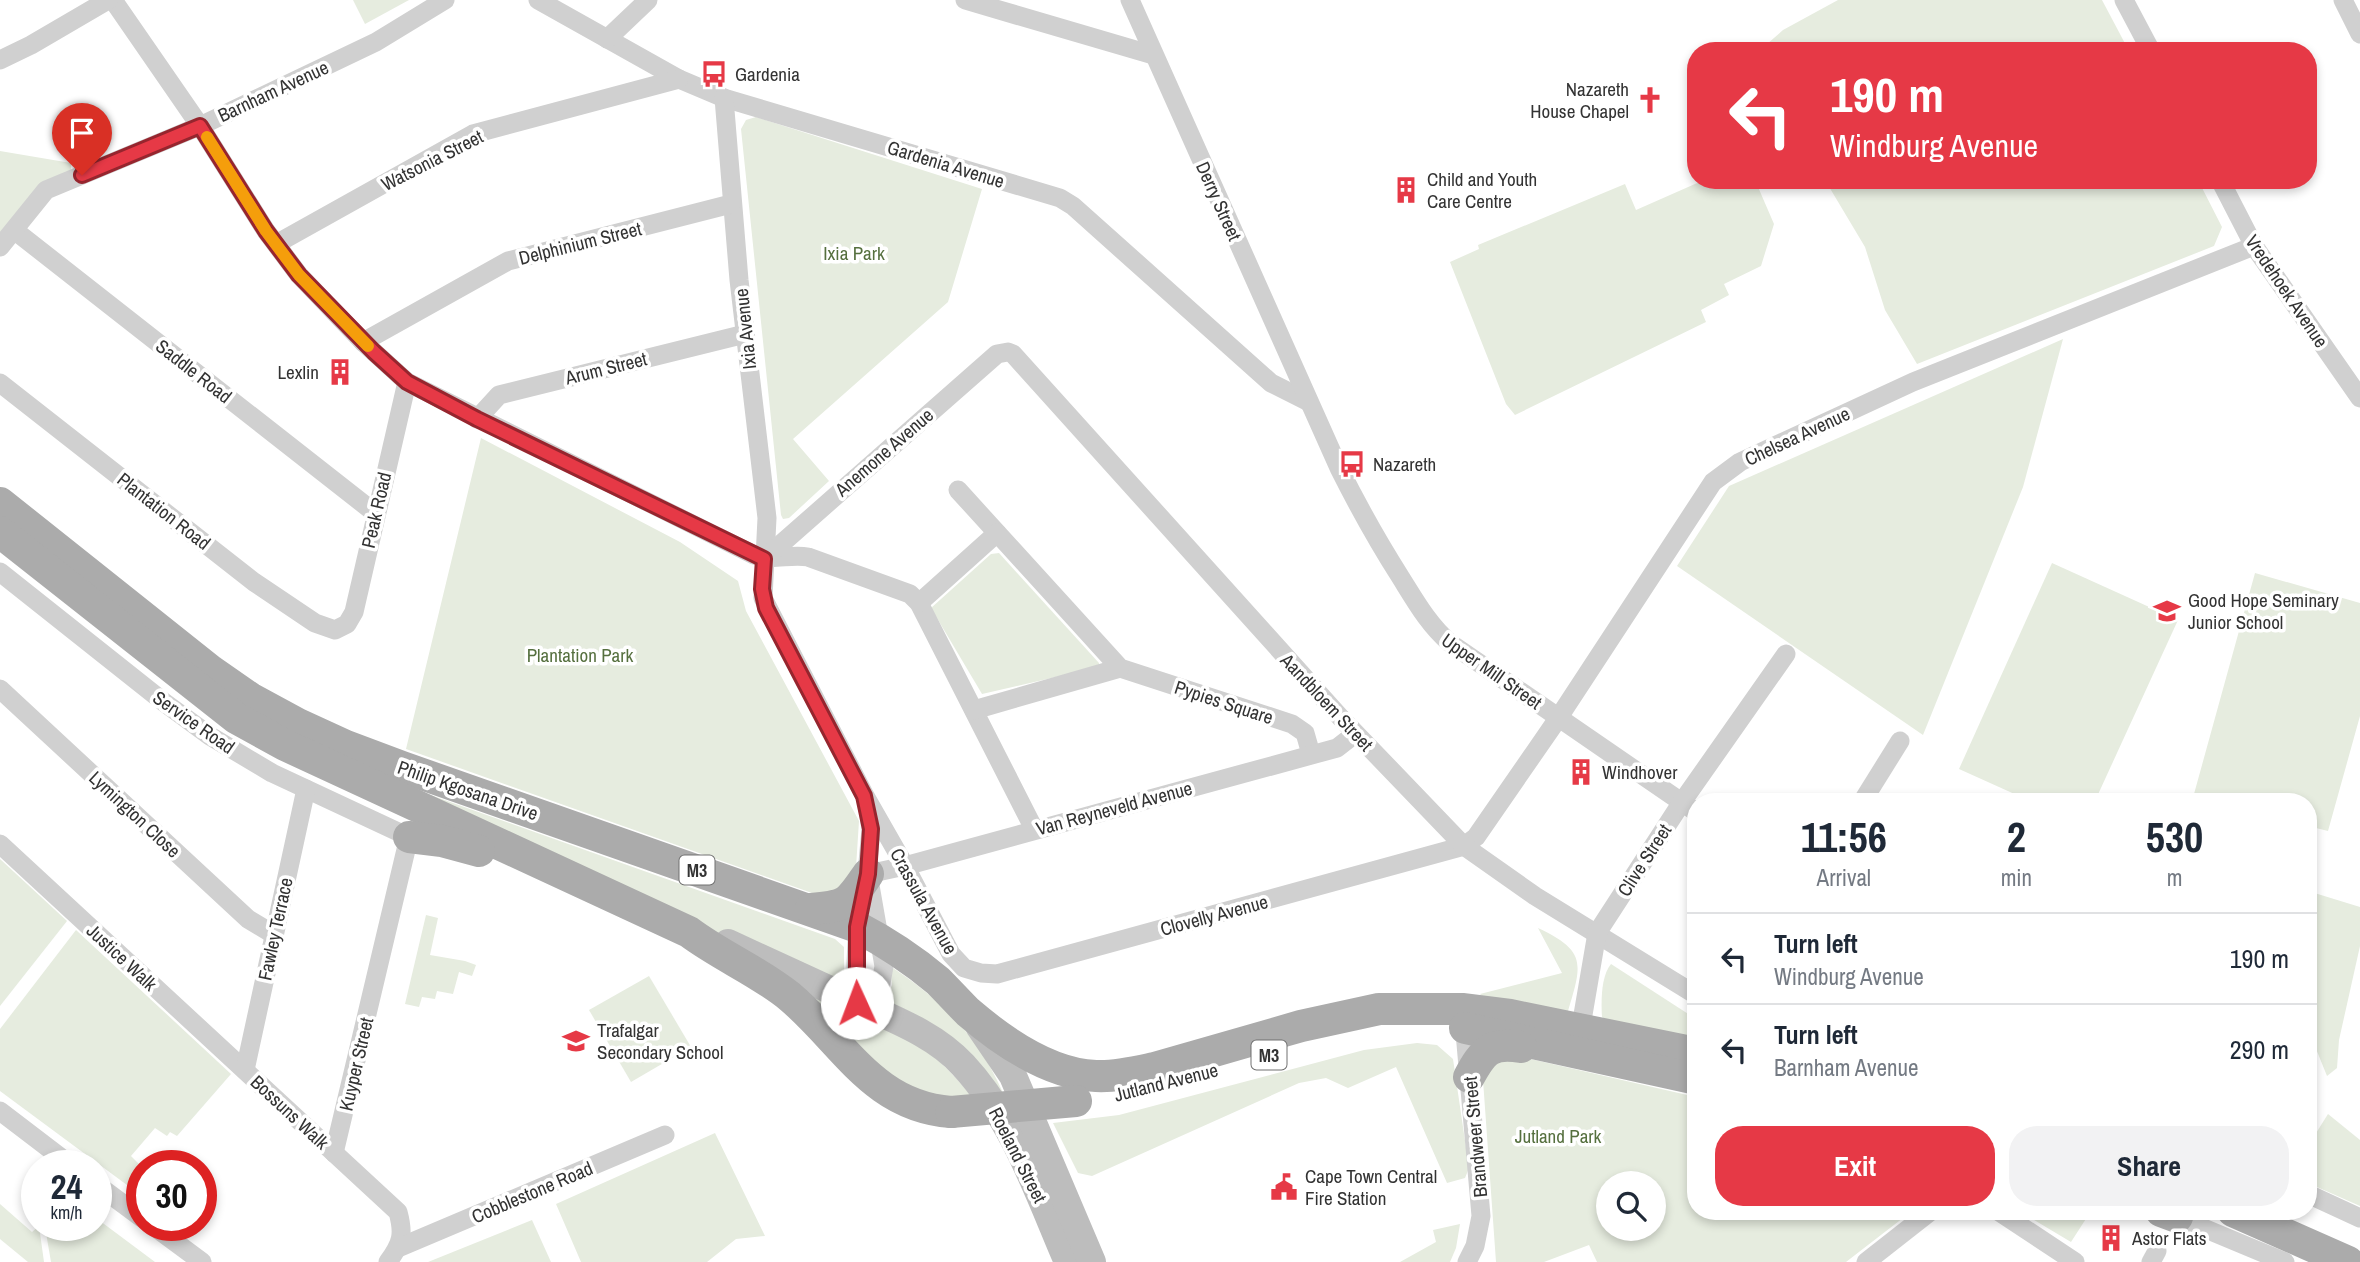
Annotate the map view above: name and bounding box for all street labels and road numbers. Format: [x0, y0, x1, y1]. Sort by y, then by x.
street label: Barnham Avenue [213, 54, 333, 128]
street label: Watsonia Street [377, 123, 488, 197]
street label: Gardenia Avenue [884, 134, 1008, 194]
street label: Derry Street [1190, 157, 1248, 245]
street label: Delphinium Street [516, 215, 645, 271]
street label: Vredehoek Avenue [2240, 229, 2334, 353]
street label: Ixia Avenue [728, 287, 762, 371]
street label: Saddle Road [150, 333, 238, 409]
street label: Arum Street [562, 345, 650, 391]
street label: Chelsea Avenue [1740, 400, 1854, 472]
street label: Anemone Avenue [828, 402, 939, 503]
street label: Plantation Road [112, 466, 216, 556]
street label: Peak Road [355, 470, 397, 550]
street label: Upper Mill Street [1437, 627, 1548, 716]
street label: Aandbloem Street [1274, 647, 1379, 757]
street label: Pypies Square [1171, 674, 1277, 730]
street label: Service Road [148, 684, 240, 760]
street label: Philip Kgosana Drive [394, 754, 542, 826]
street label: Lymington Close [84, 765, 186, 863]
street label: Van Reyneveld Avenue [1033, 775, 1195, 841]
street label: Clive Street [1611, 818, 1677, 901]
street label: Crassula Avenue [884, 843, 964, 959]
road number: M3 [680, 856, 714, 884]
street label: Fawley Terrace [251, 875, 299, 983]
street label: Clovelly Avenue [1157, 888, 1271, 942]
street label: Justice Walk [81, 918, 163, 997]
street label: Kuyper Street [333, 1014, 380, 1113]
road number: M3 [1252, 1040, 1286, 1070]
street label: Jutland Avenue [1111, 1057, 1221, 1107]
street label: Bossuns Walk [245, 1069, 335, 1155]
street label: Brandweer Street [1457, 1075, 1493, 1199]
street label: Roeland Street [983, 1103, 1053, 1208]
street label: Cobblestone Road [468, 1155, 596, 1229]

